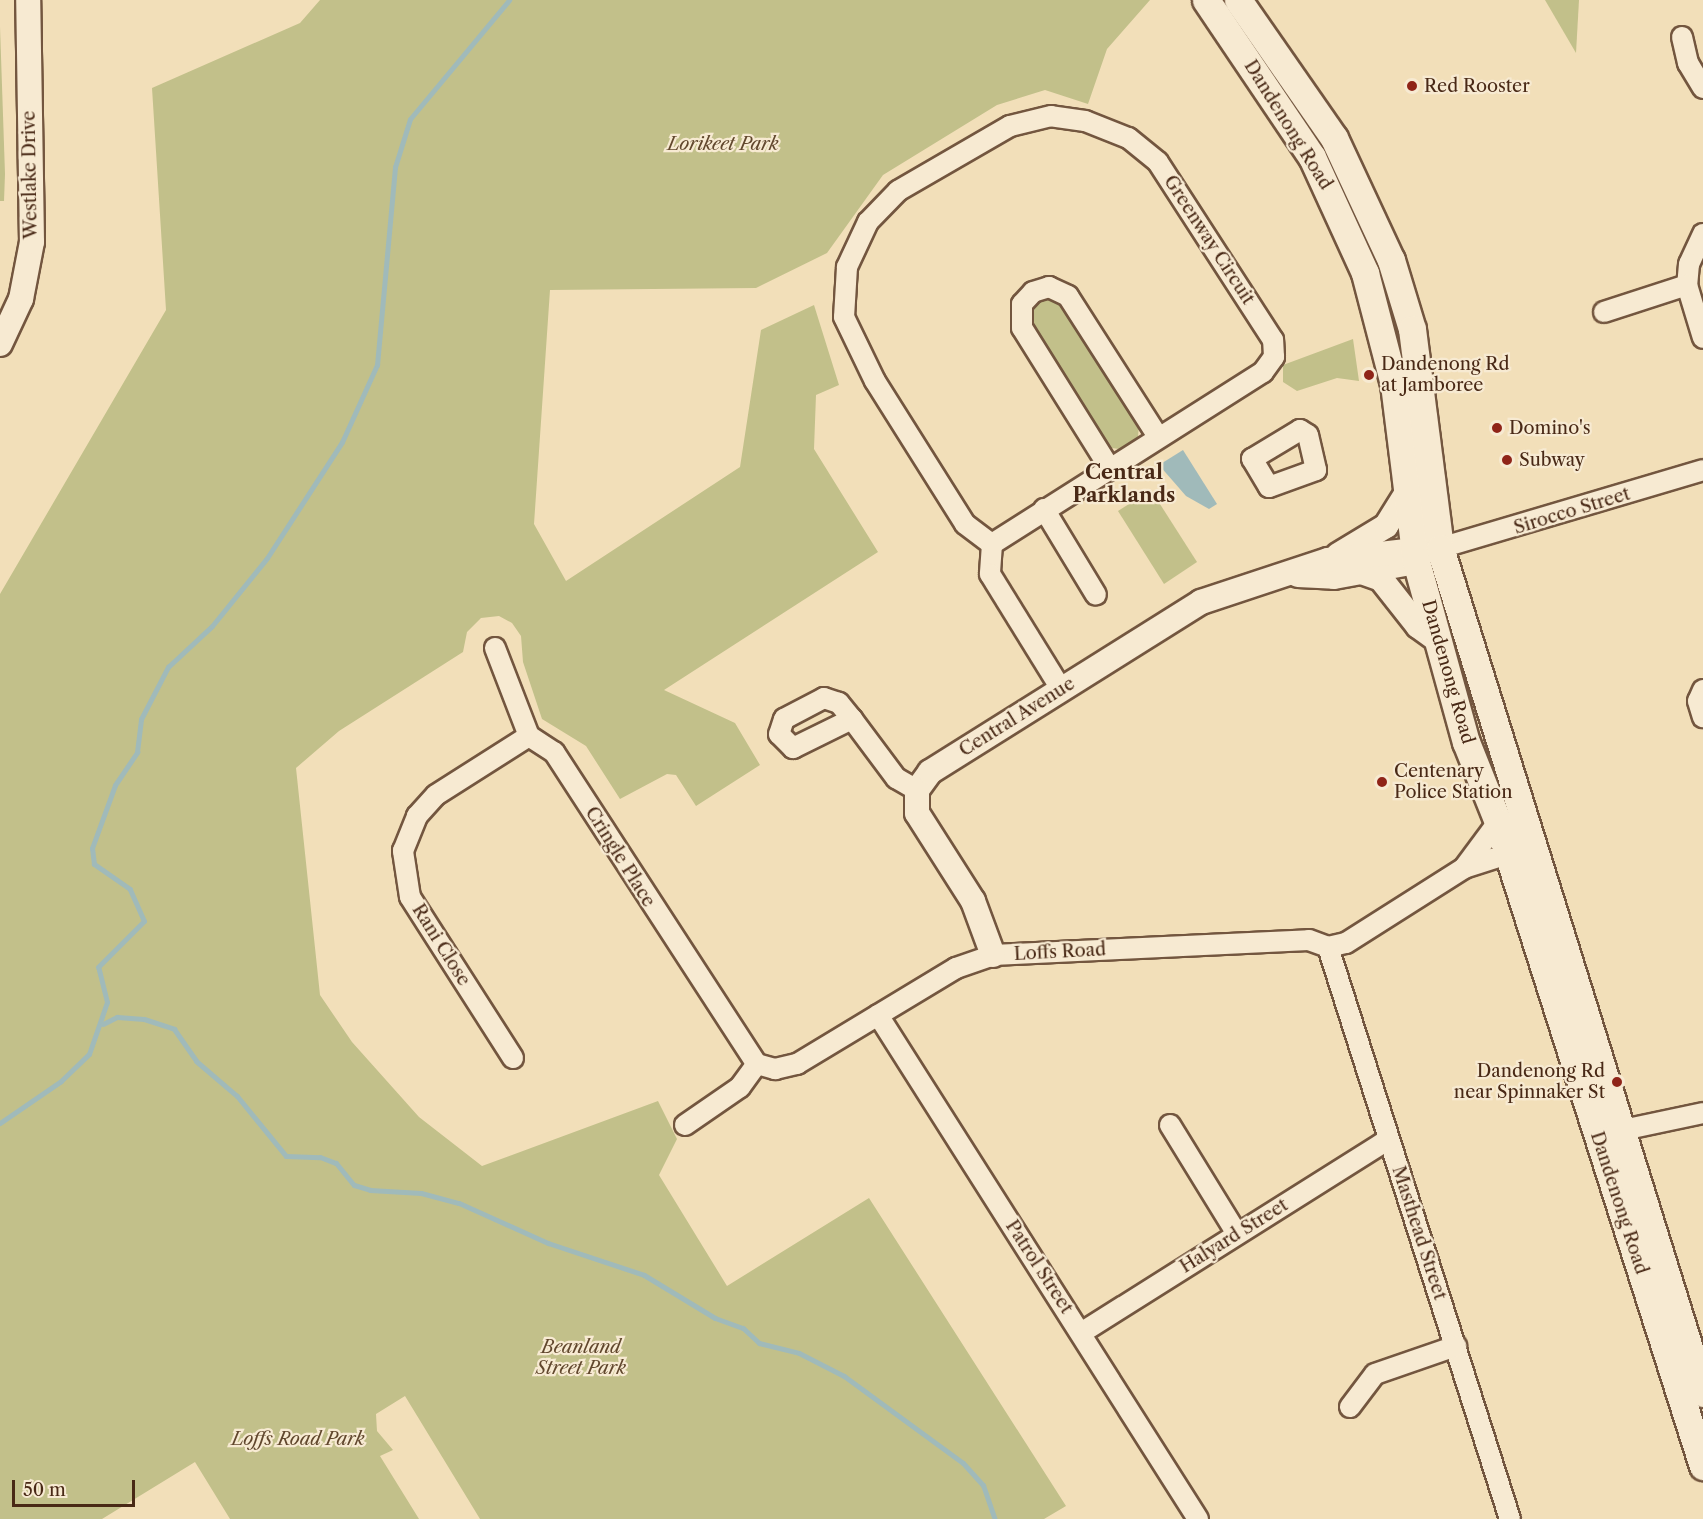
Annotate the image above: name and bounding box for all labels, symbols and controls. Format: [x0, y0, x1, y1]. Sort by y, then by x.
street label: Dandenong Road [1239, 56, 1337, 194]
place label: Red Rooster [1424, 75, 1530, 97]
marker: Red Rooster [1405, 79, 1419, 93]
street label: Westlake Drive [18, 111, 42, 239]
park label: Lorikeet Park [668, 133, 778, 155]
street label: Greenway Circuit [1159, 171, 1259, 309]
place label: Dandenong Rd at Jamboree [1381, 354, 1509, 397]
marker: Dandenong Rd at Jamboree [1362, 368, 1376, 382]
place label: Domino's [1509, 417, 1590, 439]
marker: Domino's [1490, 421, 1504, 435]
place label: Subway [1519, 449, 1585, 471]
marker: Subway [1500, 453, 1514, 467]
district label: Central Parklands [1073, 461, 1175, 508]
street label: Sirocco Street [1511, 483, 1633, 539]
street label: Dandenong Road [1417, 598, 1479, 746]
street label: Central Avenue [955, 673, 1079, 761]
place label: Centenary Police Station [1394, 761, 1512, 804]
marker: Centenary Police Station [1375, 775, 1389, 789]
street label: Cringle Place [581, 803, 659, 911]
street label: Rani Close [407, 900, 475, 990]
street label: Loffs Road [1013, 939, 1107, 965]
place label: Dandenong Rd near Spinnaker St [1453, 1061, 1605, 1104]
marker: Dandenong Rd near Spinnaker St [1610, 1075, 1624, 1089]
street label: Dandenong Road [1586, 1129, 1652, 1277]
street label: Masthead Street [1387, 1163, 1451, 1303]
street label: Halyard Street [1176, 1194, 1292, 1278]
street label: Patrol Street [1001, 1216, 1077, 1318]
park label: Beanland Street Park [536, 1337, 626, 1380]
park label: Loffs Road Park [231, 1428, 365, 1450]
scale bar [15, 1468, 138, 1506]
text: 50 m [23, 1479, 66, 1501]

